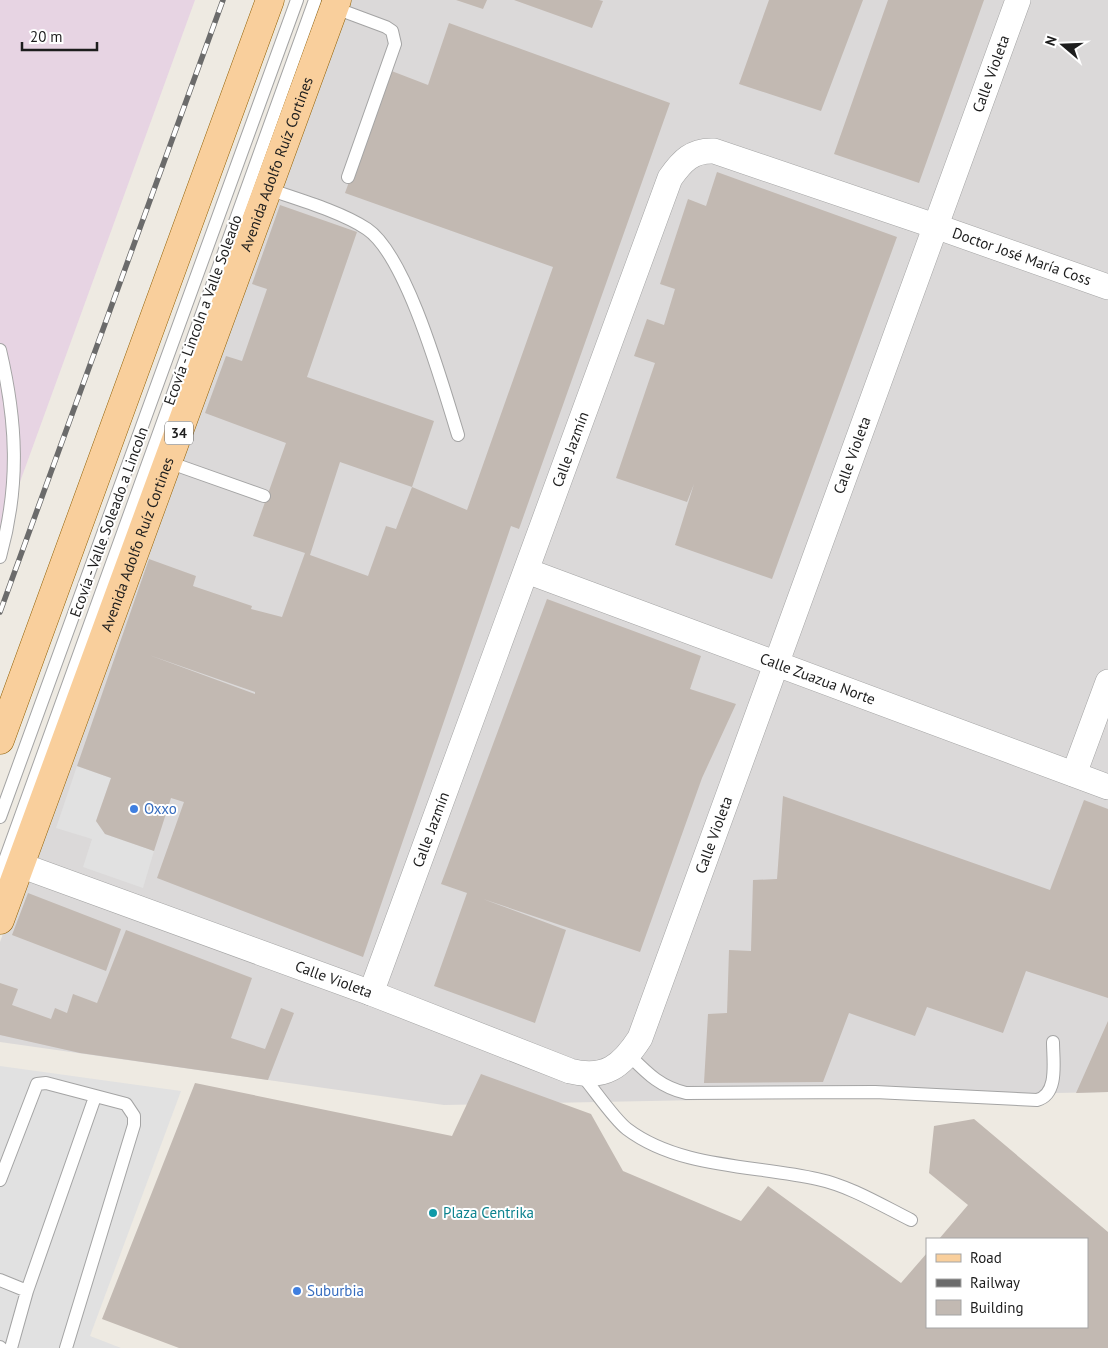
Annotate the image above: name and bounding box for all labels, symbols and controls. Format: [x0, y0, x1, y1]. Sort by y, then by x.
scale bar [22, 20, 98, 52]
north arrow [1038, 20, 1088, 70]
text: 20 m [30, 27, 63, 46]
street label: Calle Violeta [968, 32, 1013, 115]
text: N [1041, 33, 1061, 48]
street label: Avenida Adolfo Ruíz Cortines [236, 74, 317, 254]
street label: Ecovía - Lincoln a Valle Soleado [159, 212, 246, 408]
street label: Doctor José María Coss [950, 223, 1094, 289]
street label: Calle Jazmín [547, 409, 593, 490]
street label: Calle Violeta [829, 414, 874, 496]
road number: 34 [165, 422, 193, 444]
street label: Ecovía - Valle Soleado a Lincoln [65, 424, 152, 620]
street label: Avenida Adolfo Ruíz Cortines [96, 454, 178, 634]
street label: Calle Zuazua Norte [757, 648, 878, 709]
street label: Calle Jazmín [408, 789, 453, 870]
street label: Calle Violeta [691, 794, 736, 876]
place label: Oxxo [144, 799, 177, 818]
marker: Oxxo [128, 803, 140, 815]
street label: Calle Violeta [293, 956, 375, 1002]
place label: Plaza Centrika [443, 1203, 534, 1222]
marker: Plaza Centrika [427, 1207, 439, 1219]
legend [926, 1238, 1088, 1328]
text: Road [970, 1248, 1002, 1267]
text: Railway [970, 1273, 1020, 1292]
place label: Suburbia [307, 1281, 364, 1300]
marker: Suburbia [291, 1285, 303, 1297]
text: Building [970, 1298, 1024, 1317]

